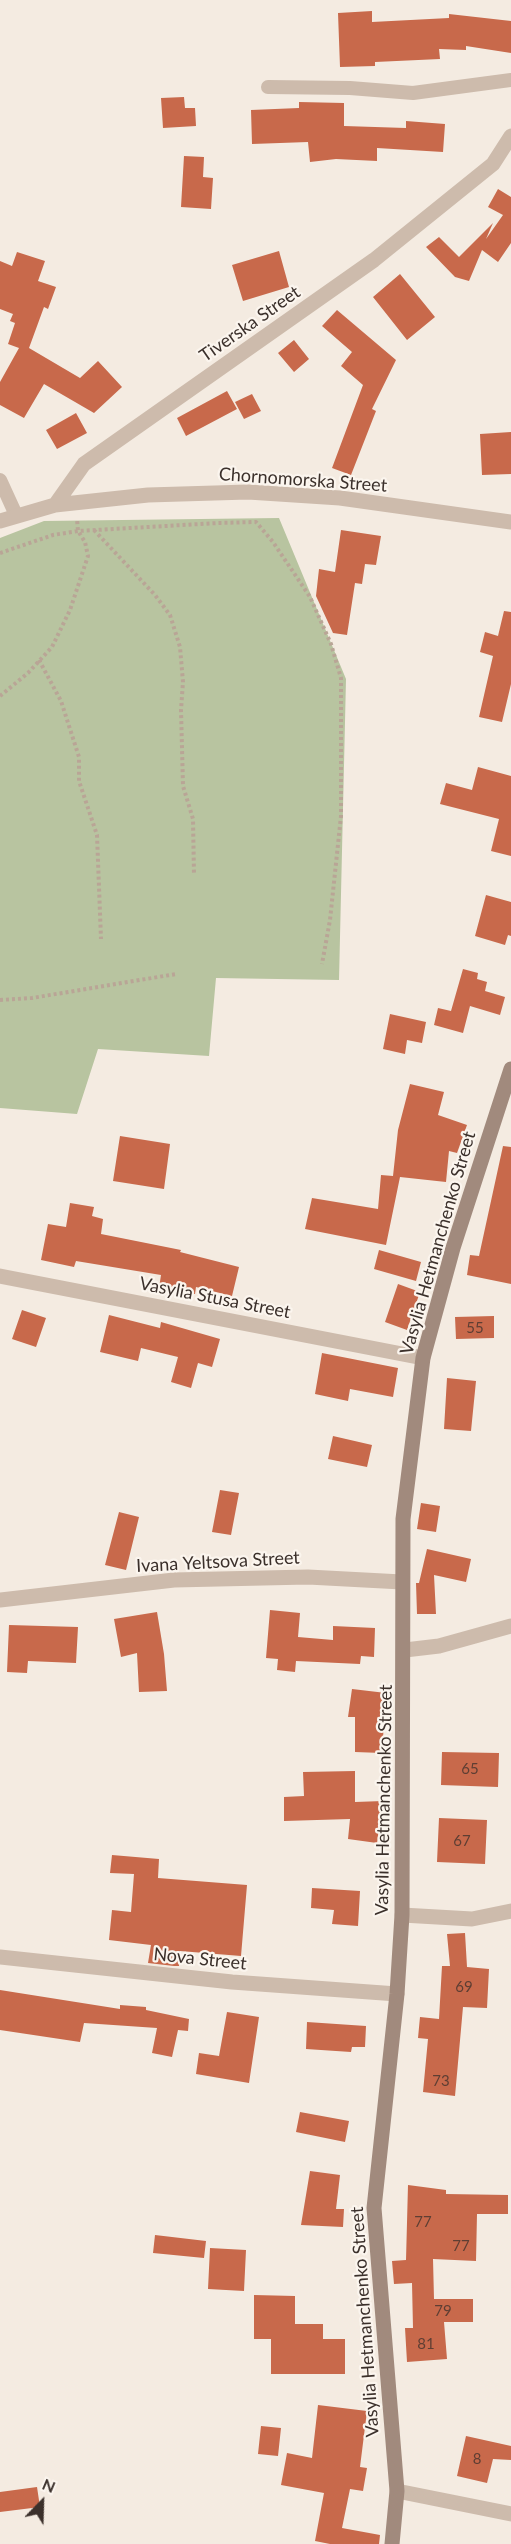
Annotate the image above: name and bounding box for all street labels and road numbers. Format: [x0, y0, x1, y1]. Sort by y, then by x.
street label: Tiverska Street [196, 281, 304, 367]
street label: Chornomorska Street [218, 463, 388, 497]
street label: Vasylia Hetmanchenko Street [396, 1129, 480, 1357]
street label: Vasylia Stusa Street [138, 1273, 292, 1323]
street label: Ivana Yeltsova Street [136, 1547, 300, 1577]
street label: Vasylia Hetmanchenko Street [371, 1684, 397, 1916]
street label: Nova Street [152, 1943, 248, 1975]
street label: Vasylia Hetmanchenko Street [346, 2206, 384, 2438]

